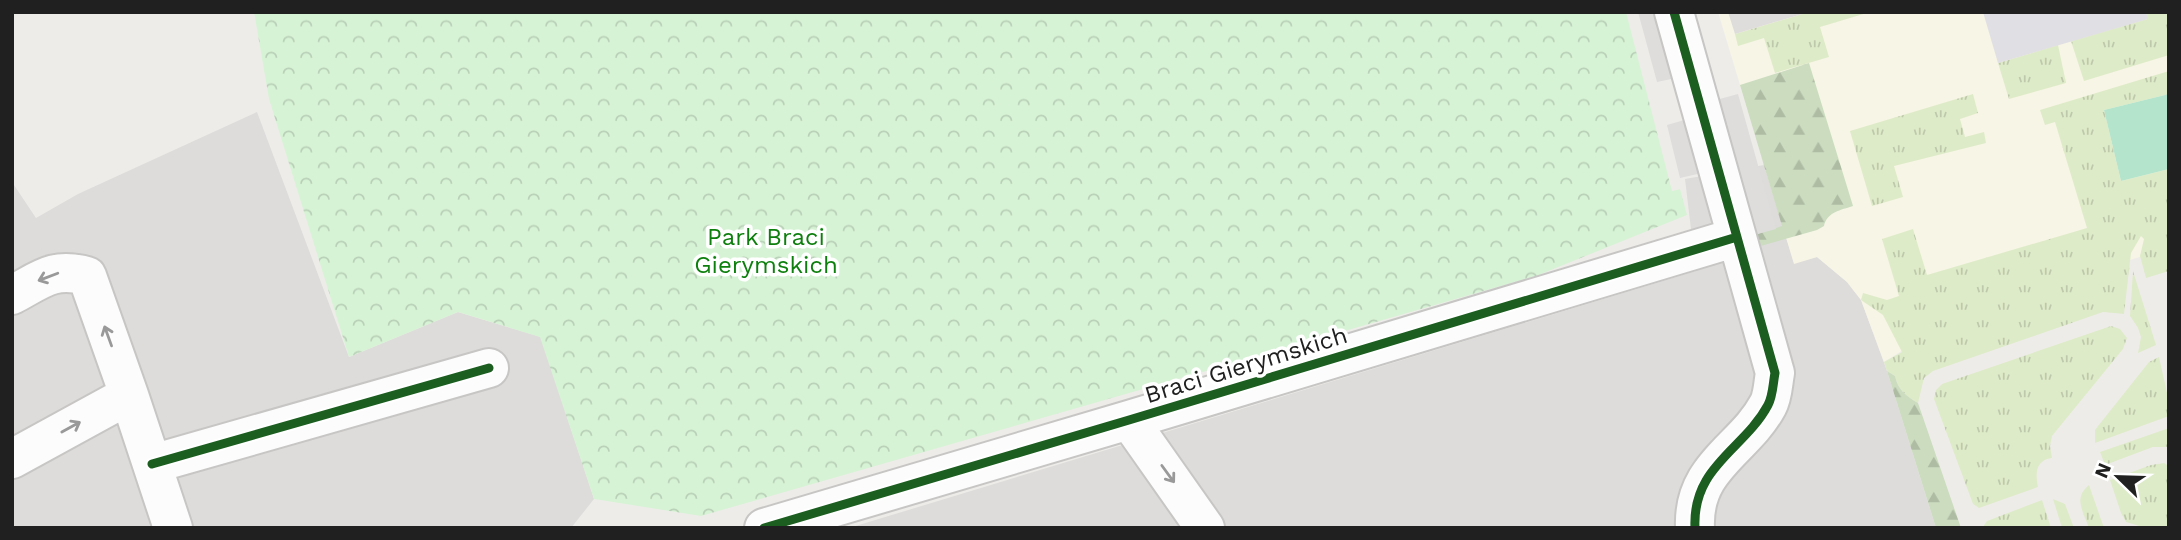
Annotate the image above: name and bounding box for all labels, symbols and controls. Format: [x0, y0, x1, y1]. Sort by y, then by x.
park label: Park Braci Gierymskich [694, 223, 838, 279]
one-way arrow [38, 272, 60, 284]
street label: Braci Gierymskich [1141, 321, 1351, 409]
one-way arrow [101, 325, 113, 347]
one-way arrow [60, 420, 81, 433]
north arrow [2083, 442, 2153, 512]
text: N [2089, 460, 2116, 482]
one-way arrow [1161, 464, 1175, 483]

